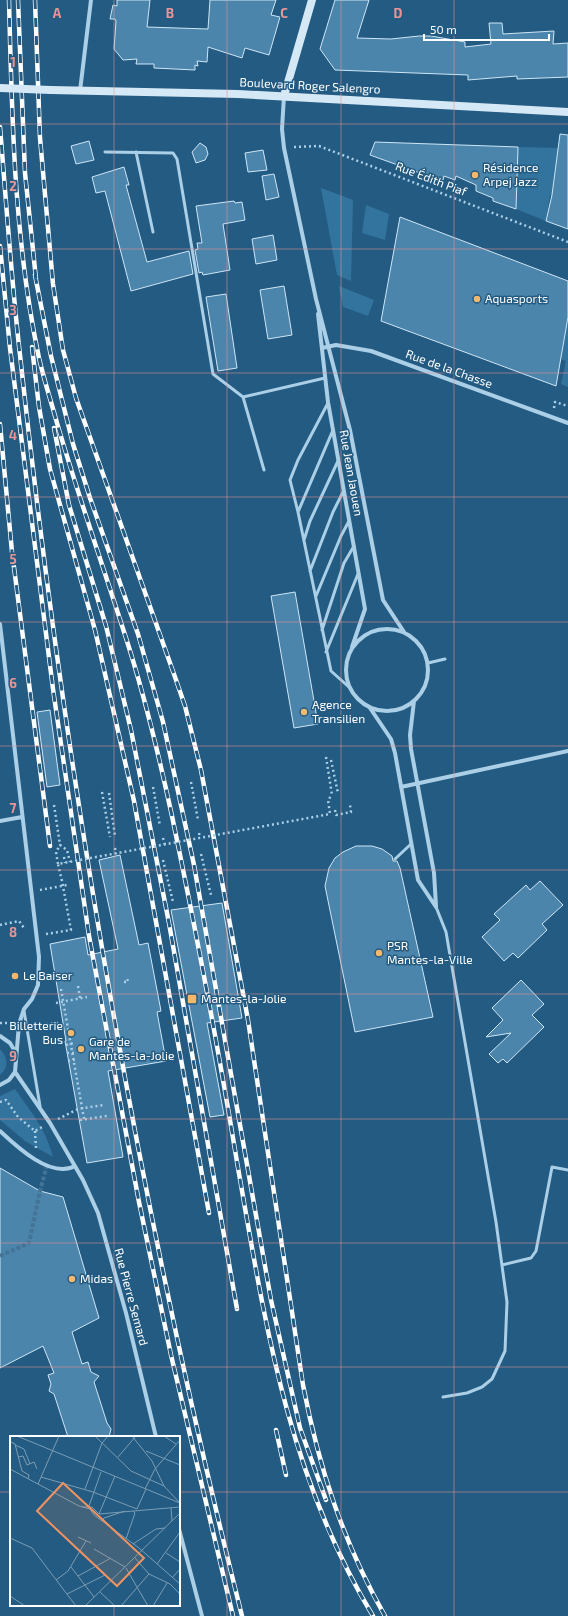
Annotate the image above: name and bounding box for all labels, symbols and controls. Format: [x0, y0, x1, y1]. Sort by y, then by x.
text: A [53, 5, 62, 21]
text: B [166, 5, 174, 21]
text: C [280, 5, 288, 21]
text: D [394, 5, 403, 21]
scale bar [424, 16, 549, 42]
text: 50 m [430, 22, 457, 36]
text: 1 [10, 54, 16, 70]
street label: Boulevard Roger Salengro [239, 74, 381, 96]
street label: Rue Édith Piaf [394, 158, 469, 198]
place label: Résidence Arpej Jazz [483, 160, 538, 189]
marker: Résidence Arpej Jazz [470, 170, 480, 180]
text: 2 [9, 178, 17, 194]
place label: Aquasports [485, 291, 548, 305]
marker: Aquasports [472, 294, 482, 304]
text: 3 [9, 302, 17, 318]
street label: Rue de la Chasse [404, 346, 495, 390]
text: 4 [9, 427, 17, 443]
street label: Rue Jean Jaouen [338, 429, 366, 517]
text: 5 [9, 551, 17, 567]
text: 6 [9, 675, 17, 691]
place label: Agence Transilien [312, 697, 365, 725]
marker: Agence Transilien [299, 707, 309, 717]
text: 7 [10, 800, 17, 816]
text: 8 [9, 924, 17, 940]
place label: PSR Mantes-la-Ville [387, 938, 473, 966]
marker: PSR Mantes-la-Ville [374, 948, 384, 958]
place label: Le Baiser [23, 968, 73, 982]
marker: Le Baiser [10, 971, 20, 981]
place label: Mantes-la-Jolie [201, 991, 287, 1005]
marker: Mantes-la-Jolie [186, 993, 198, 1005]
place label: Billetterie Bus [9, 1018, 63, 1046]
marker: Billetterie Bus [66, 1028, 76, 1038]
place label: Gare de Mantes-la-Jolie [89, 1034, 175, 1062]
marker: Gare de Mantes-la-Jolie [76, 1044, 86, 1054]
text: 9 [9, 1048, 17, 1064]
street label: Rue Pierre Semard [112, 1246, 152, 1347]
place label: Midas [80, 1271, 113, 1285]
marker: Midas [67, 1274, 77, 1284]
inset map [10, 1436, 180, 1606]

